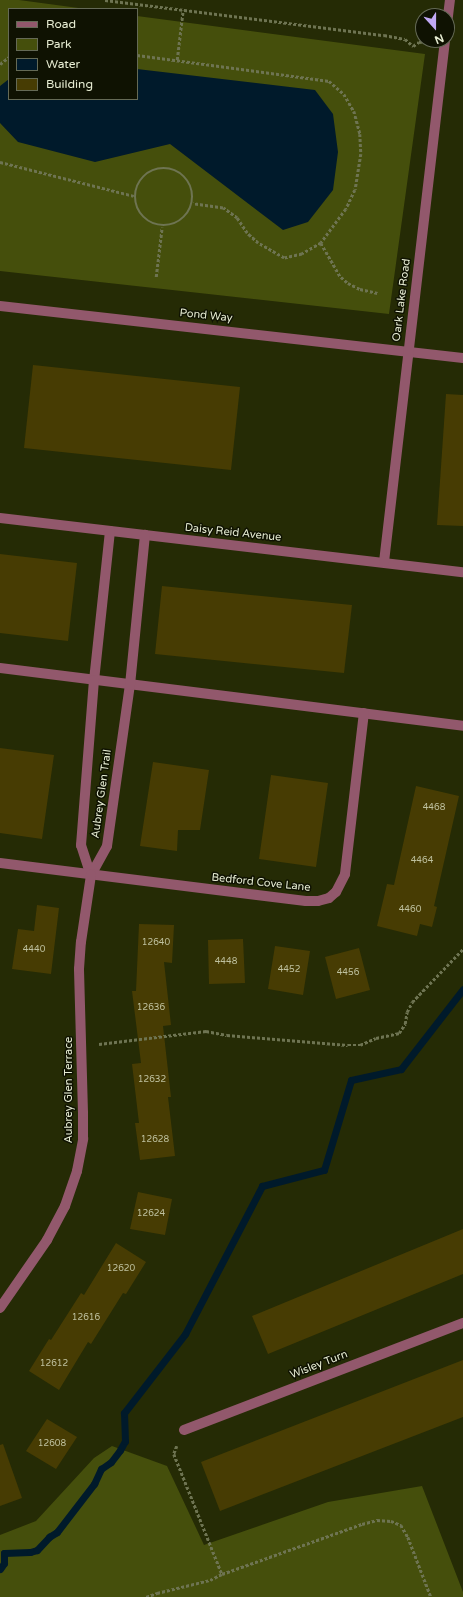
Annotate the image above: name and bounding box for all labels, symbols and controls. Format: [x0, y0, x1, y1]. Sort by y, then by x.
legend [8, 8, 138, 100]
north arrow [415, 8, 455, 48]
text: Road [46, 17, 76, 31]
text: N [433, 31, 446, 46]
text: Park [46, 37, 72, 51]
text: Water [46, 57, 80, 71]
text: Building [46, 77, 93, 91]
street label: Oark Lake Road [390, 258, 414, 342]
street label: Pond Way [179, 307, 233, 325]
street label: Daisy Reid Avenue [184, 521, 282, 545]
street label: Aubrey Glen Trail [89, 749, 115, 839]
house number: 4468 [423, 803, 445, 813]
house number: 4464 [411, 856, 433, 866]
street label: Bedford Cove Lane [211, 871, 311, 895]
house number: 4460 [399, 905, 421, 915]
house number: 12640 [142, 938, 170, 948]
house number: 4440 [23, 945, 45, 955]
house number: 4448 [215, 957, 237, 967]
house number: 4452 [278, 965, 300, 975]
house number: 4456 [337, 968, 359, 978]
house number: 12636 [137, 1003, 165, 1013]
street label: Aubrey Glen Terrace [62, 1037, 76, 1143]
house number: 12632 [138, 1075, 166, 1085]
house number: 12628 [141, 1135, 169, 1145]
house number: 12624 [137, 1209, 165, 1219]
house number: 12620 [107, 1264, 135, 1274]
house number: 12616 [72, 1313, 100, 1323]
street label: Wisley Turn [288, 1348, 350, 1382]
house number: 12612 [40, 1359, 68, 1369]
house number: 12608 [38, 1439, 66, 1449]

